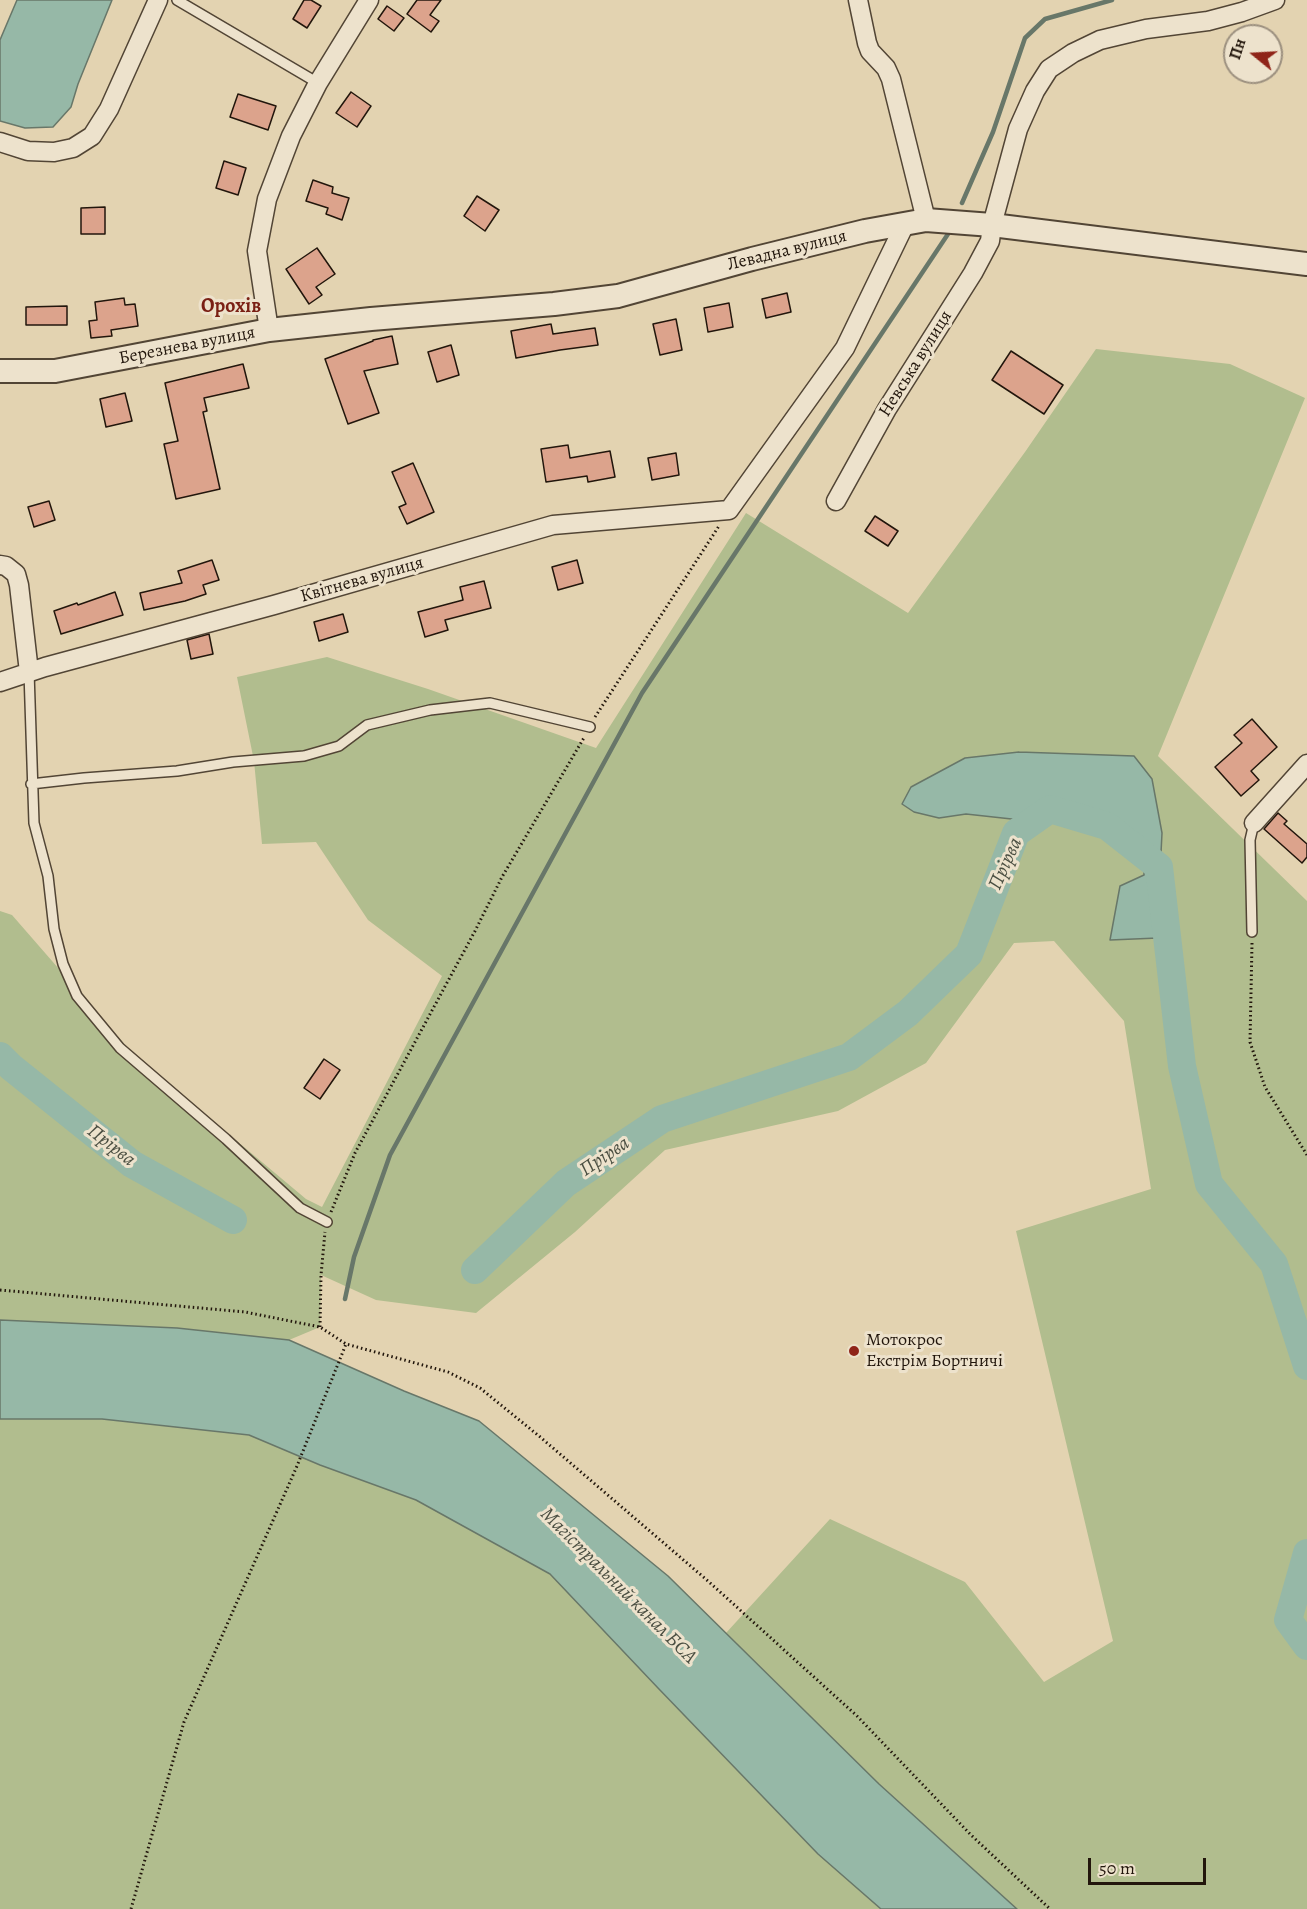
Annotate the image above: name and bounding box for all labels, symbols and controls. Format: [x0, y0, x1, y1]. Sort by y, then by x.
north arrow [1223, 24, 1283, 84]
text: Пн [1224, 36, 1251, 62]
street label: Левадна вулиця [725, 226, 849, 276]
district label: Орохів [201, 295, 261, 319]
street label: Невська вулиця [875, 307, 957, 421]
street label: Березнева вулиця [117, 322, 257, 370]
street label: Квітнева вулиця [298, 552, 426, 608]
water label: Прірва [984, 834, 1028, 894]
water label: Прірва [82, 1120, 140, 1172]
water label: Прірва [575, 1132, 635, 1182]
place label: Мотокрос Екстрім Бортничі [866, 1330, 1003, 1372]
marker: Мотокрос Екстрім Бортничі [847, 1344, 861, 1358]
water label: Магістральний канал БСА [535, 1503, 701, 1669]
scale bar [1091, 1846, 1210, 1884]
text: 50 m [1099, 1856, 1135, 1880]

